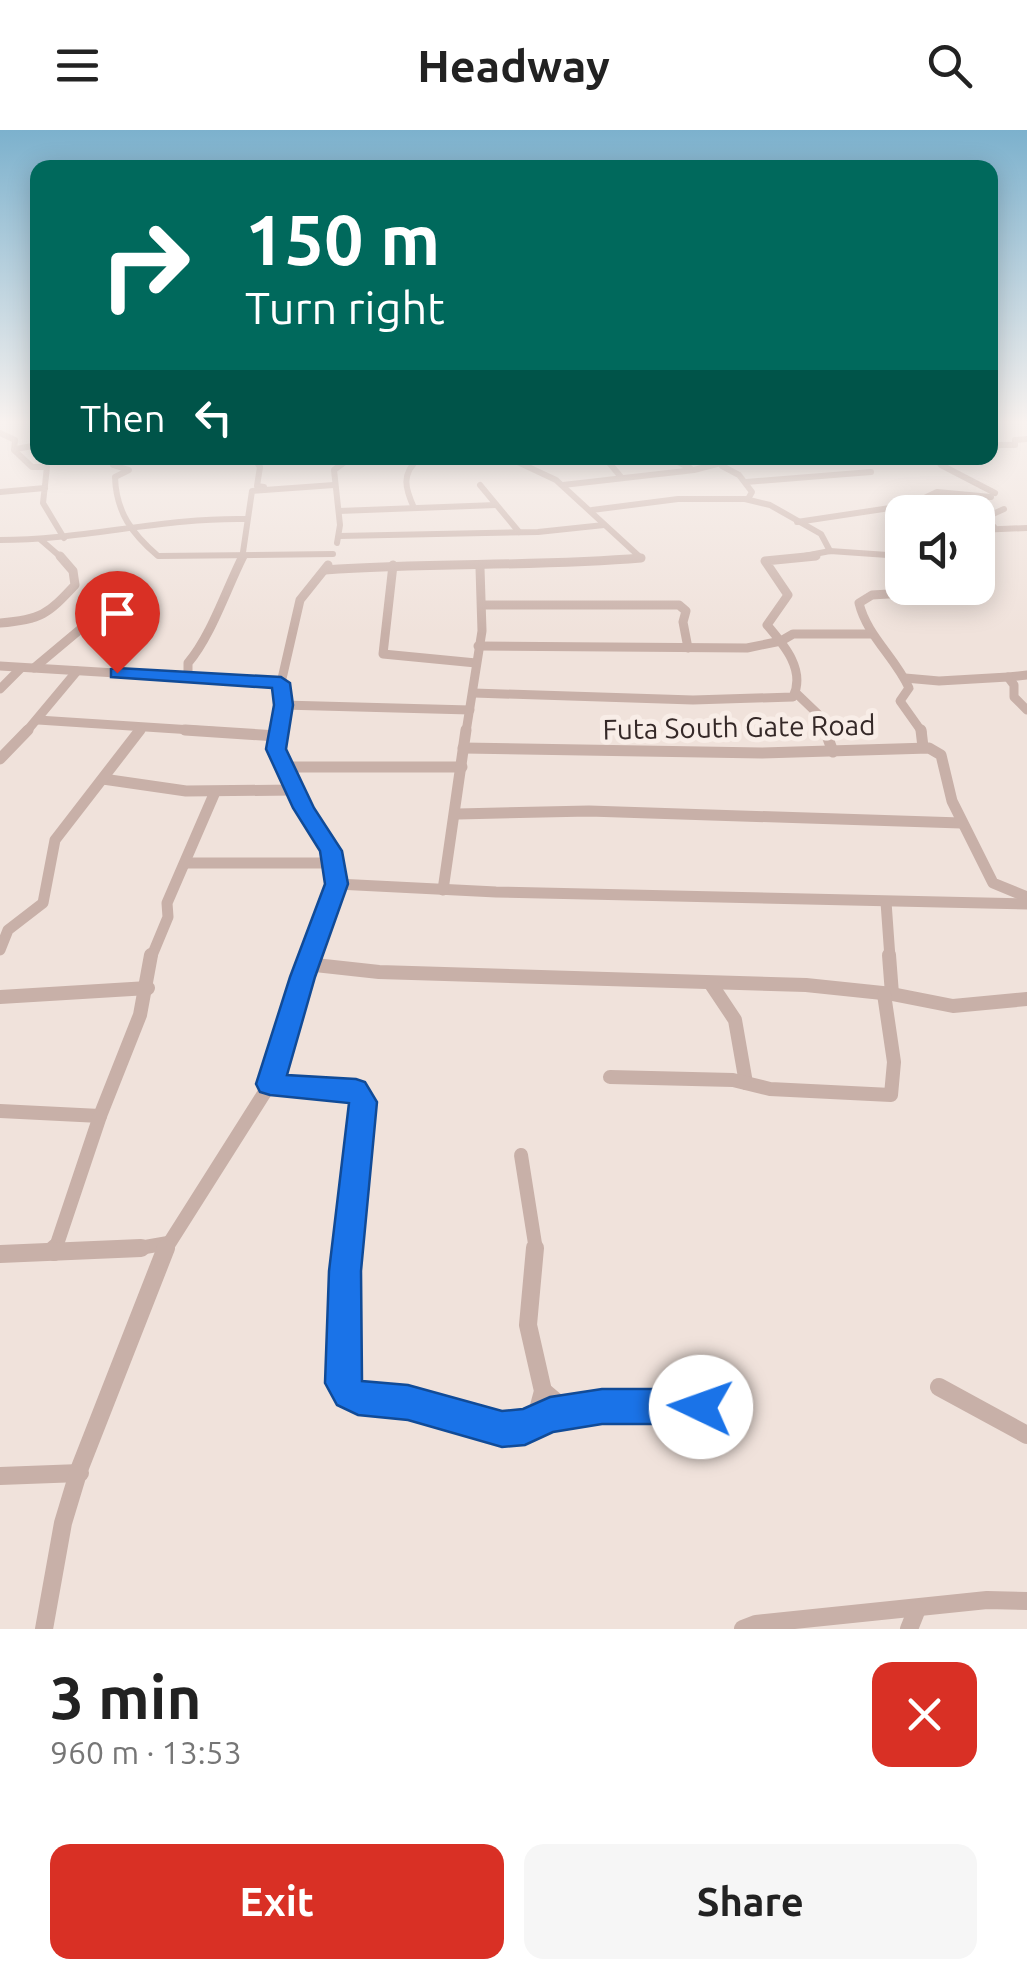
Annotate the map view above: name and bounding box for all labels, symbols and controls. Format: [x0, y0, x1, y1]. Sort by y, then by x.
icon: menu [50, 38, 105, 93]
icon: search [922, 38, 977, 93]
text: Headway [417, 40, 610, 91]
icon: right [80, 200, 210, 330]
text: 150 m [245, 200, 440, 278]
text: Turn right [245, 282, 445, 333]
icon: left [186, 390, 241, 445]
text: Then [80, 397, 166, 439]
map controls [885, 495, 995, 605]
button: sound [885, 495, 995, 605]
pin [75, 571, 160, 674]
icon: arrive [90, 586, 145, 641]
street label: Futa South Gate Road [602, 709, 876, 744]
position arrow [649, 1355, 753, 1459]
button: close [872, 1662, 977, 1767]
text: 3 min [50, 1663, 202, 1730]
text: 960 m · 13:53 [50, 1734, 242, 1770]
button: Exit [50, 1844, 504, 1959]
button: Share [524, 1844, 977, 1959]

